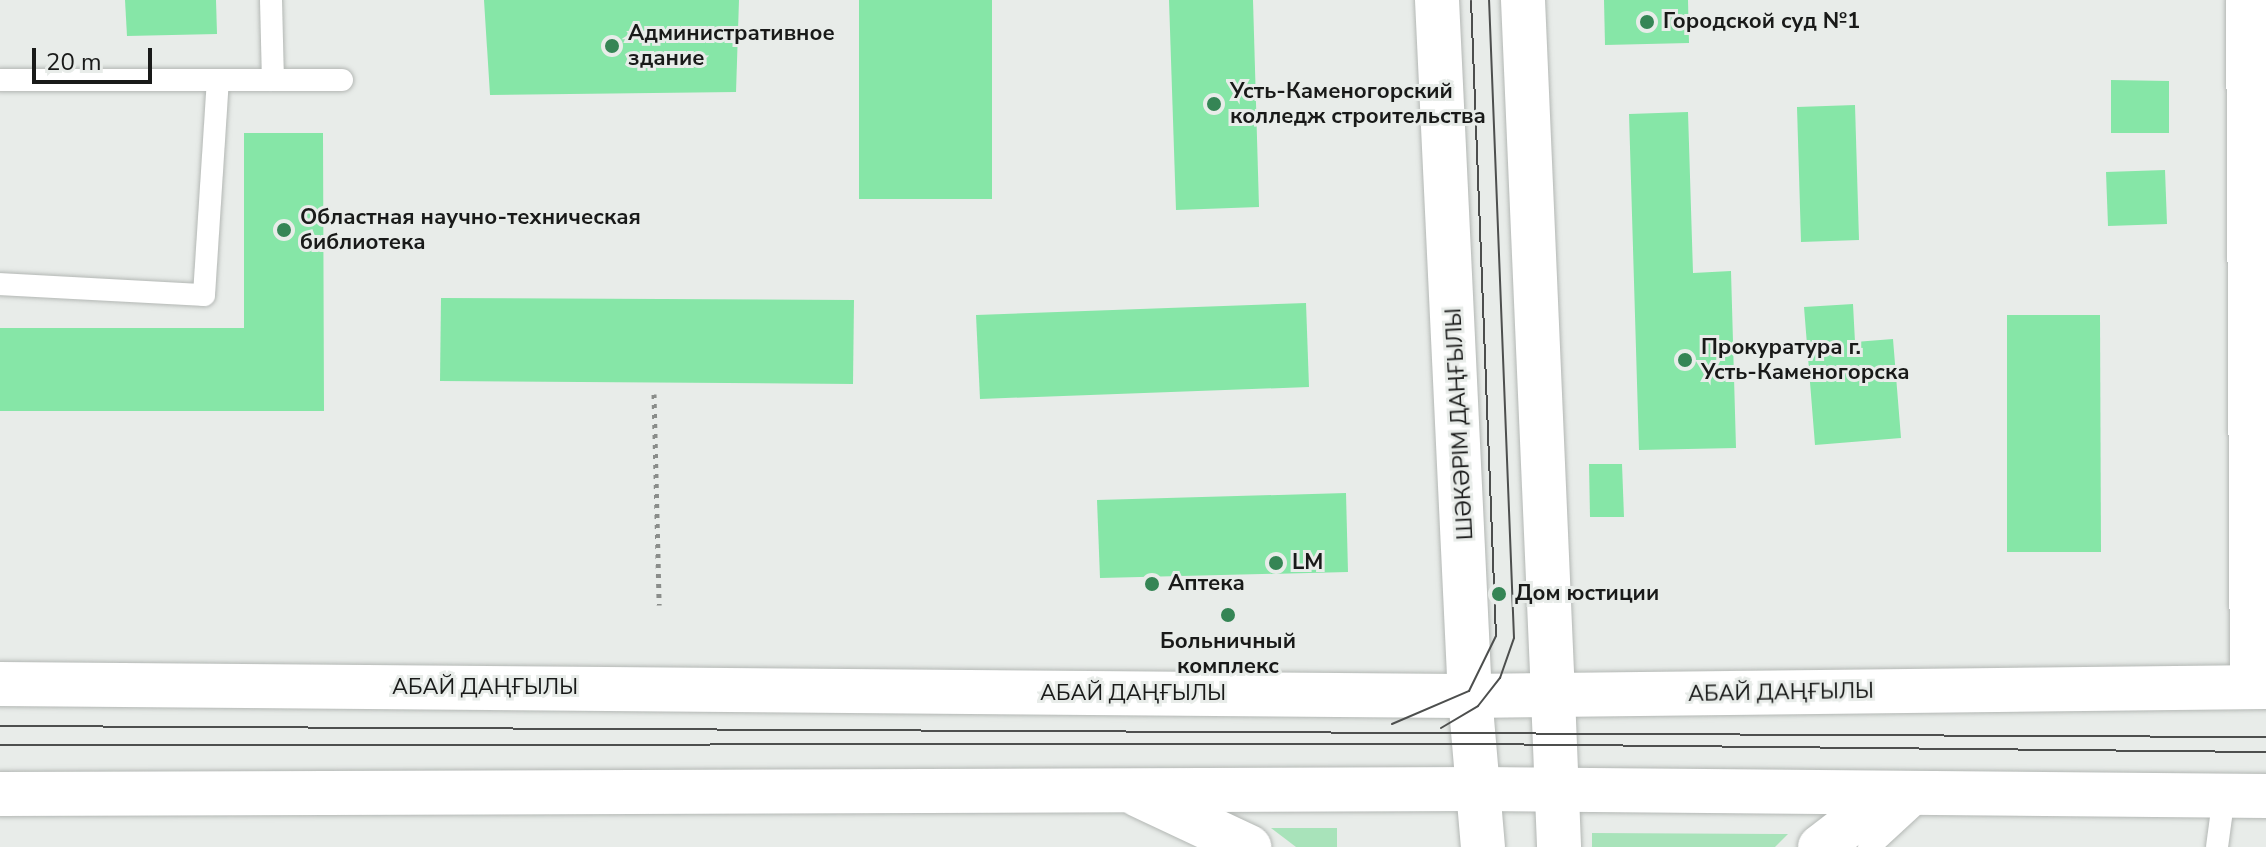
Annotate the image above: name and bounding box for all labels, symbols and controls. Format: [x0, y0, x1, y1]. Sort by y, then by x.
place label: Городской суд №1 [1663, 9, 1860, 35]
marker: Городской суд №1 [1638, 13, 1656, 31]
place label: Административное здание [628, 20, 835, 72]
scale bar [36, 32, 156, 82]
marker: Административное здание [603, 37, 621, 55]
text: 20 m [46, 46, 102, 78]
place label: Усть-Каменогорский колледж строительства [1230, 78, 1486, 130]
marker: Усть-Каменогорский колледж строительства [1205, 95, 1223, 113]
place label: Областная научно-техническая библиотека [300, 204, 641, 256]
marker: Областная научно-техническая библиотека [275, 221, 293, 239]
street label: ШӘКӘРІМ ДАҢҒЫЛЫ [1441, 307, 1479, 541]
place label: Прокуратура г. Усть-Каменогорска [1701, 334, 1910, 386]
marker: Прокуратура г. Усть-Каменогорска [1676, 351, 1694, 369]
place label: LM [1292, 550, 1323, 576]
marker: LM [1267, 554, 1285, 572]
place label: Аптека [1168, 571, 1245, 597]
marker: Аптека [1143, 575, 1161, 593]
place label: Дом юстиции [1515, 581, 1659, 607]
marker: Дом юстиции [1490, 585, 1508, 603]
marker: Больничный комплекс [1219, 606, 1237, 624]
place label: Больничный комплекс [1160, 628, 1296, 680]
street label: АБАЙ ДАҢҒЫЛЫ [392, 675, 578, 701]
street label: АБАЙ ДАҢҒЫЛЫ [1688, 678, 1874, 708]
street label: АБАЙ ДАҢҒЫЛЫ [1040, 681, 1226, 707]

